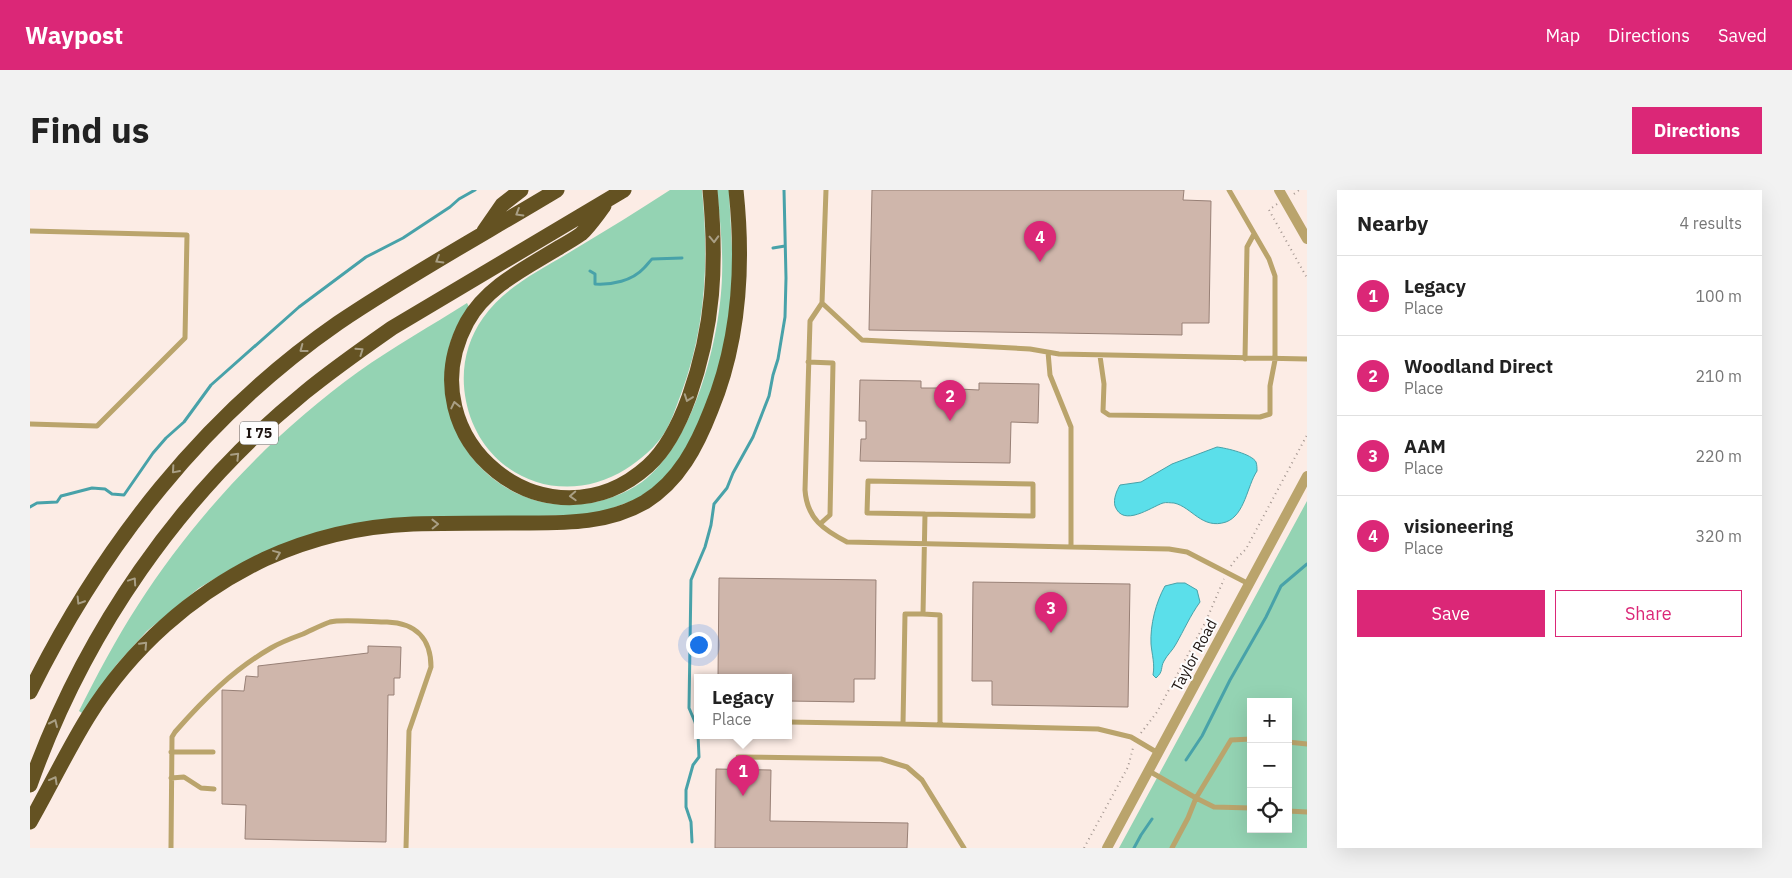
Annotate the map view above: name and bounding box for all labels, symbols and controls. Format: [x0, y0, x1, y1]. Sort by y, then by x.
text: Waypost [25, 19, 123, 51]
text: Map [1545, 24, 1580, 47]
text: Directions [1608, 24, 1690, 47]
text: Saved [1718, 24, 1767, 47]
text: Find us [30, 107, 149, 153]
button: Directions [1632, 107, 1762, 154]
one-way arrow [516, 206, 525, 216]
text: Nearby [1357, 209, 1428, 237]
text: 4 results [1679, 213, 1742, 233]
pin: 4 [1024, 221, 1056, 262]
one-way arrow [708, 235, 719, 243]
one-way arrow [436, 254, 445, 264]
text: Legacy [1404, 274, 1466, 298]
text: 1 [1368, 286, 1378, 306]
text: 100 m [1695, 286, 1742, 306]
text: Place [1404, 298, 1443, 318]
one-way arrow [299, 343, 309, 352]
one-way arrow [354, 348, 363, 357]
text: Woodland Direct [1404, 354, 1553, 378]
text: 2 [1368, 366, 1378, 386]
text: 210 m [1695, 366, 1742, 386]
text: Place [1404, 378, 1443, 398]
pin: 2 [934, 380, 966, 421]
one-way arrow [684, 393, 694, 402]
one-way arrow [451, 401, 461, 409]
road number: I 75 [240, 422, 278, 444]
text: AAM [1404, 434, 1446, 458]
text: 3 [1368, 446, 1378, 466]
text: 220 m [1695, 446, 1742, 466]
one-way arrow [230, 452, 239, 461]
text: Place [1404, 458, 1443, 478]
one-way arrow [172, 465, 181, 474]
one-way arrow [569, 491, 577, 502]
text: visioneering [1404, 514, 1513, 538]
one-way arrow [432, 519, 440, 529]
text: 4 [1368, 526, 1378, 546]
text: 320 m [1695, 526, 1742, 546]
text: Place [1404, 538, 1443, 558]
one-way arrow [272, 550, 281, 561]
one-way arrow [127, 577, 136, 587]
button: Save [1357, 590, 1545, 637]
button: Share [1555, 590, 1742, 637]
pin: 3 [1035, 592, 1067, 633]
one-way arrow [76, 596, 86, 605]
street label: Taylor Road [1167, 616, 1221, 694]
your location [686, 632, 712, 658]
one-way arrow [138, 642, 147, 651]
popup [694, 674, 792, 739]
text: Legacy [712, 685, 774, 709]
map controls [1247, 698, 1292, 833]
button: + [1247, 698, 1292, 743]
text: Place [712, 709, 751, 729]
one-way arrow [48, 719, 59, 728]
button: − [1247, 743, 1292, 788]
pin: 1 [727, 755, 759, 796]
one-way arrow [48, 776, 58, 785]
button: locate [1247, 788, 1292, 833]

